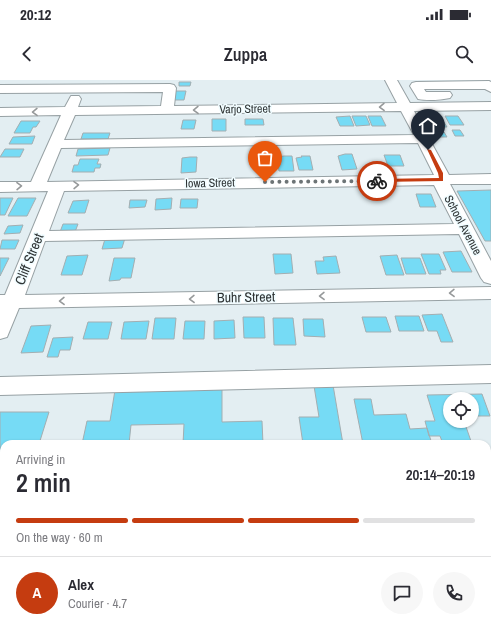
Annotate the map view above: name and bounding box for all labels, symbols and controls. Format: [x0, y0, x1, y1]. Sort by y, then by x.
text: 20:12 [20, 4, 51, 25]
text: Zuppa [224, 42, 267, 67]
icon: back [16, 43, 38, 65]
icon: search [453, 43, 475, 65]
street label: Varjo Street [219, 101, 271, 117]
one-way arrow [379, 103, 385, 111]
one-way arrow [193, 106, 199, 114]
one-way arrow [32, 108, 38, 116]
pin [411, 109, 445, 150]
icon: home [417, 115, 439, 137]
pin [248, 141, 282, 182]
icon: bag [254, 147, 276, 169]
courier [357, 161, 397, 201]
icon: bike [366, 170, 388, 192]
street label: Iowa Street [185, 175, 235, 191]
one-way arrow [73, 181, 79, 190]
one-way arrow [16, 182, 22, 191]
street label: School Avenue [441, 192, 485, 258]
street label: Cliff Street [11, 231, 47, 287]
street label: Buhr Street [217, 287, 275, 307]
one-way arrow [449, 289, 455, 297]
one-way arrow [319, 292, 325, 300]
one-way arrow [189, 294, 195, 303]
one-way arrow [59, 297, 65, 305]
map controls [443, 392, 479, 428]
button: locate [443, 392, 479, 428]
text: Arriving in [16, 451, 65, 468]
text: 20:14–20:19 [406, 464, 475, 485]
text: 2 min [16, 465, 71, 500]
text: On the way · 60 m [16, 529, 103, 546]
button: chat [381, 572, 423, 614]
button: phone [433, 572, 475, 614]
text: Alex [68, 574, 94, 595]
text: A [33, 582, 41, 603]
text: Courier · 4.7 [68, 595, 127, 612]

